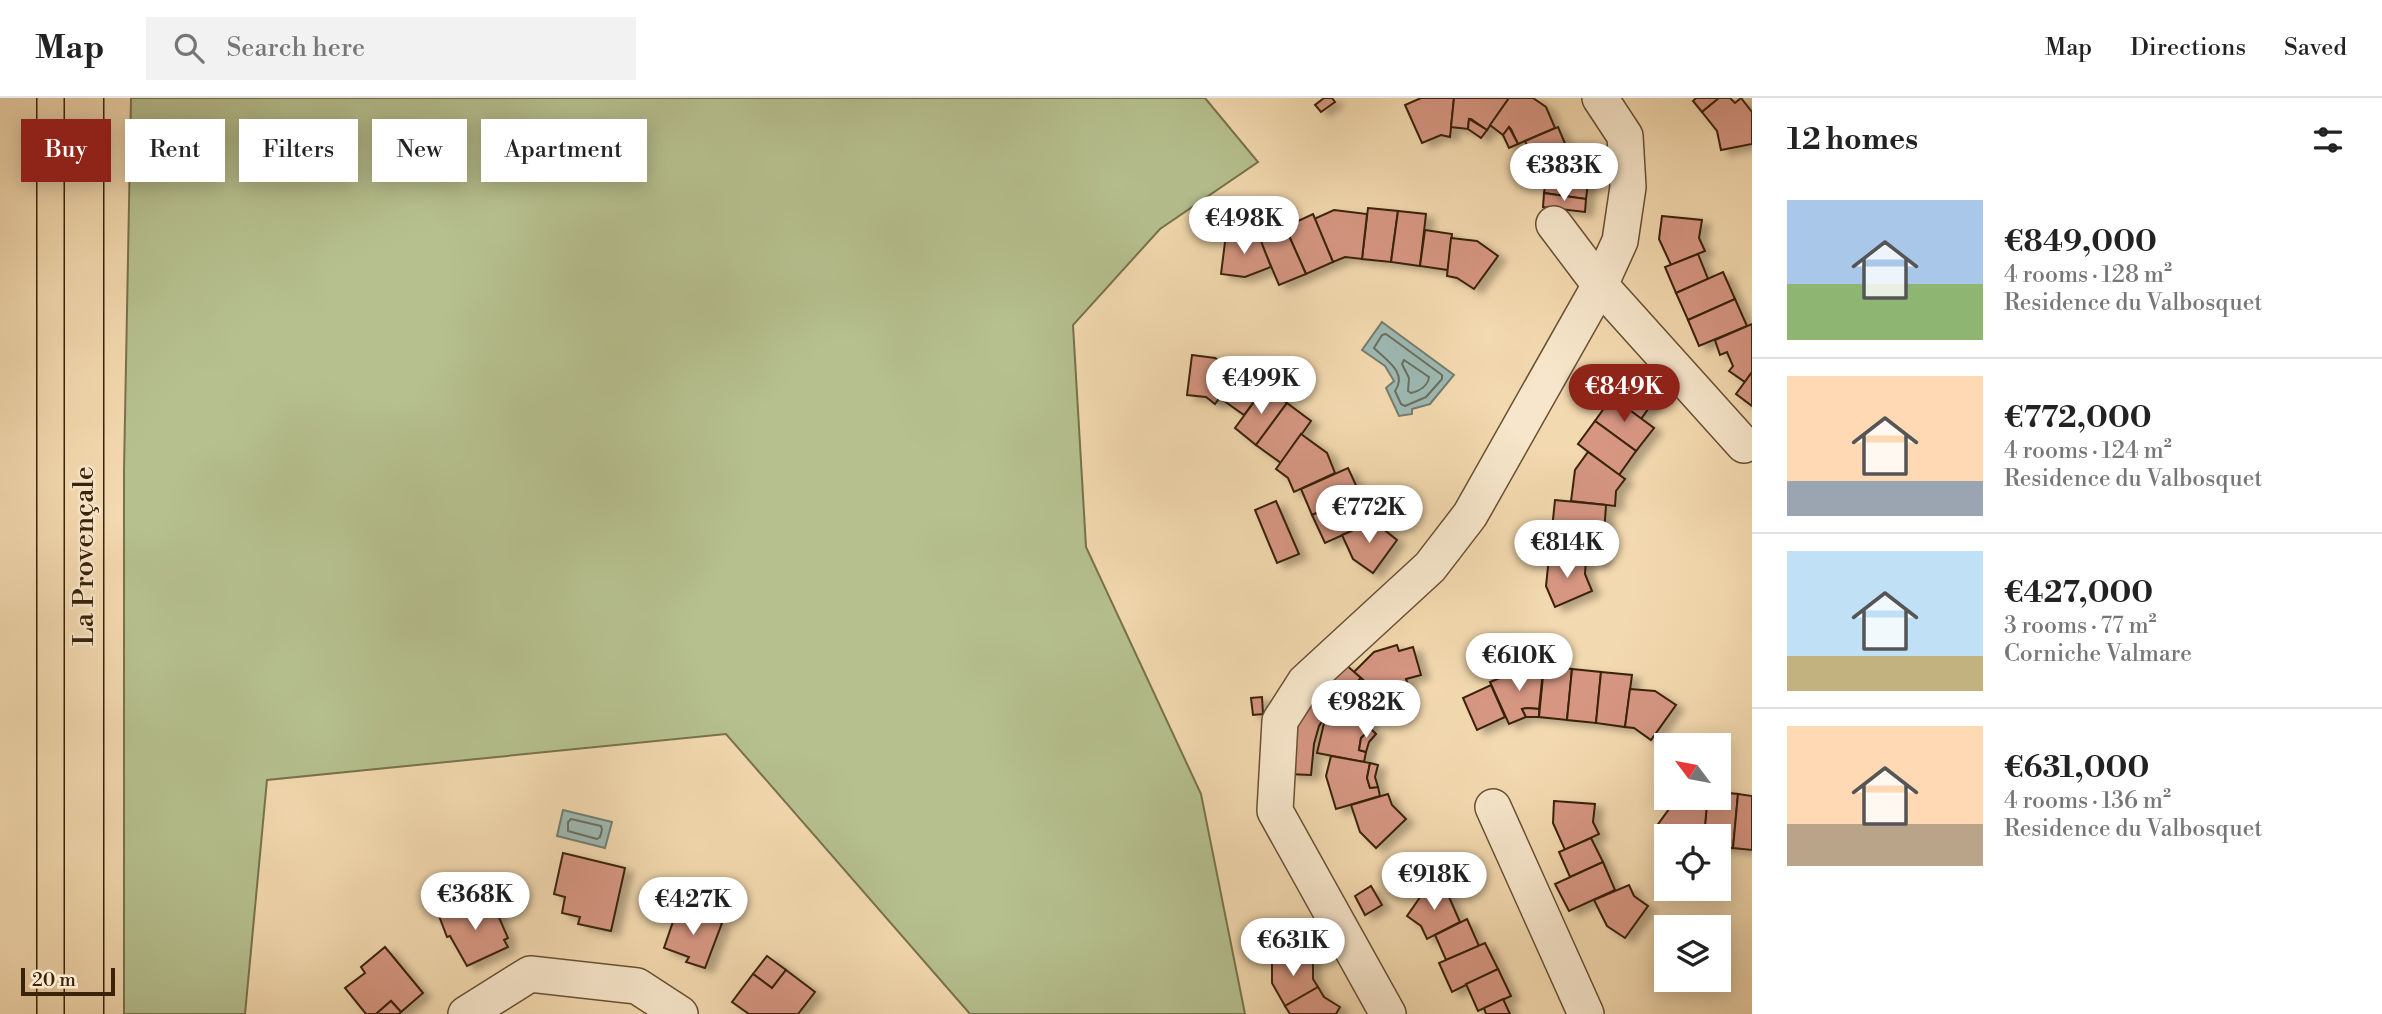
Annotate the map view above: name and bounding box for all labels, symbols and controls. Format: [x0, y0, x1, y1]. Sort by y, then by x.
search box [146, 17, 636, 80]
text: Map [35, 28, 104, 69]
icon: search [170, 29, 208, 67]
text: Search here [226, 32, 365, 64]
text: Map [2045, 33, 2092, 63]
text: Directions [2130, 33, 2246, 63]
text: Saved [2284, 33, 2347, 63]
chip: Buy [21, 119, 111, 182]
chip: Rent [125, 119, 225, 182]
chip: Filters [239, 119, 358, 182]
chip: New [372, 119, 467, 182]
chip: Apartment [481, 119, 647, 182]
text: 12 homes [1787, 121, 1918, 159]
icon: filters [2309, 121, 2347, 159]
pin: €383K [1515, 144, 1613, 203]
text: €383K [1526, 152, 1602, 180]
pin: €498K [1195, 197, 1293, 256]
text: €498K [1205, 205, 1283, 233]
text: €849,000 [2004, 223, 2157, 261]
icon: home [1843, 228, 1927, 312]
text: 4 rooms · 128 m² [2004, 261, 2172, 289]
text: Residence du Valbosquet [2004, 289, 2262, 317]
pin: €499K [1212, 356, 1310, 416]
pin: €849K [1575, 364, 1673, 424]
text: €499K [1222, 365, 1300, 393]
text: €849K [1585, 373, 1663, 401]
text: €772,000 [2004, 399, 2152, 437]
icon: home [1843, 404, 1927, 488]
text: 4 rooms · 124 m² [2004, 437, 2172, 465]
text: Residence du Valbosquet [2004, 465, 2262, 493]
street label: La Provençale [67, 466, 102, 646]
pin: €772K [1320, 486, 1418, 545]
text: €772K [1332, 494, 1406, 522]
pin: €814K [1518, 520, 1616, 580]
text: €814K [1530, 529, 1604, 557]
text: €427,000 [2004, 574, 2153, 612]
icon: home [1843, 579, 1927, 663]
text: 3 rooms · 77 m² [2004, 612, 2157, 640]
pin: €610K [1470, 634, 1568, 693]
text: Corniche Valmare [2004, 640, 2192, 668]
text: €610K [1482, 642, 1556, 670]
pin: €982K [1317, 680, 1415, 740]
text: €982K [1327, 689, 1405, 717]
north arrow [1654, 733, 1731, 810]
map controls [1654, 733, 1731, 992]
text: €631,000 [2004, 749, 2149, 787]
icon: home [1843, 754, 1927, 838]
text: 4 rooms · 136 m² [2004, 787, 2171, 815]
text: Residence du Valbosquet [2004, 815, 2262, 843]
button: locate [1654, 824, 1731, 901]
pin: €918K [1385, 852, 1483, 912]
text: €918K [1398, 861, 1470, 889]
pin: €368K [426, 872, 524, 932]
pin: €427K [644, 878, 742, 937]
text: €368K [437, 881, 513, 909]
text: €427K [655, 886, 731, 914]
button: layers [1654, 915, 1731, 992]
pin: €631K [1244, 918, 1342, 978]
text: €631K [1257, 927, 1329, 955]
scale bar [21, 965, 116, 997]
text: 20 m [32, 968, 76, 992]

